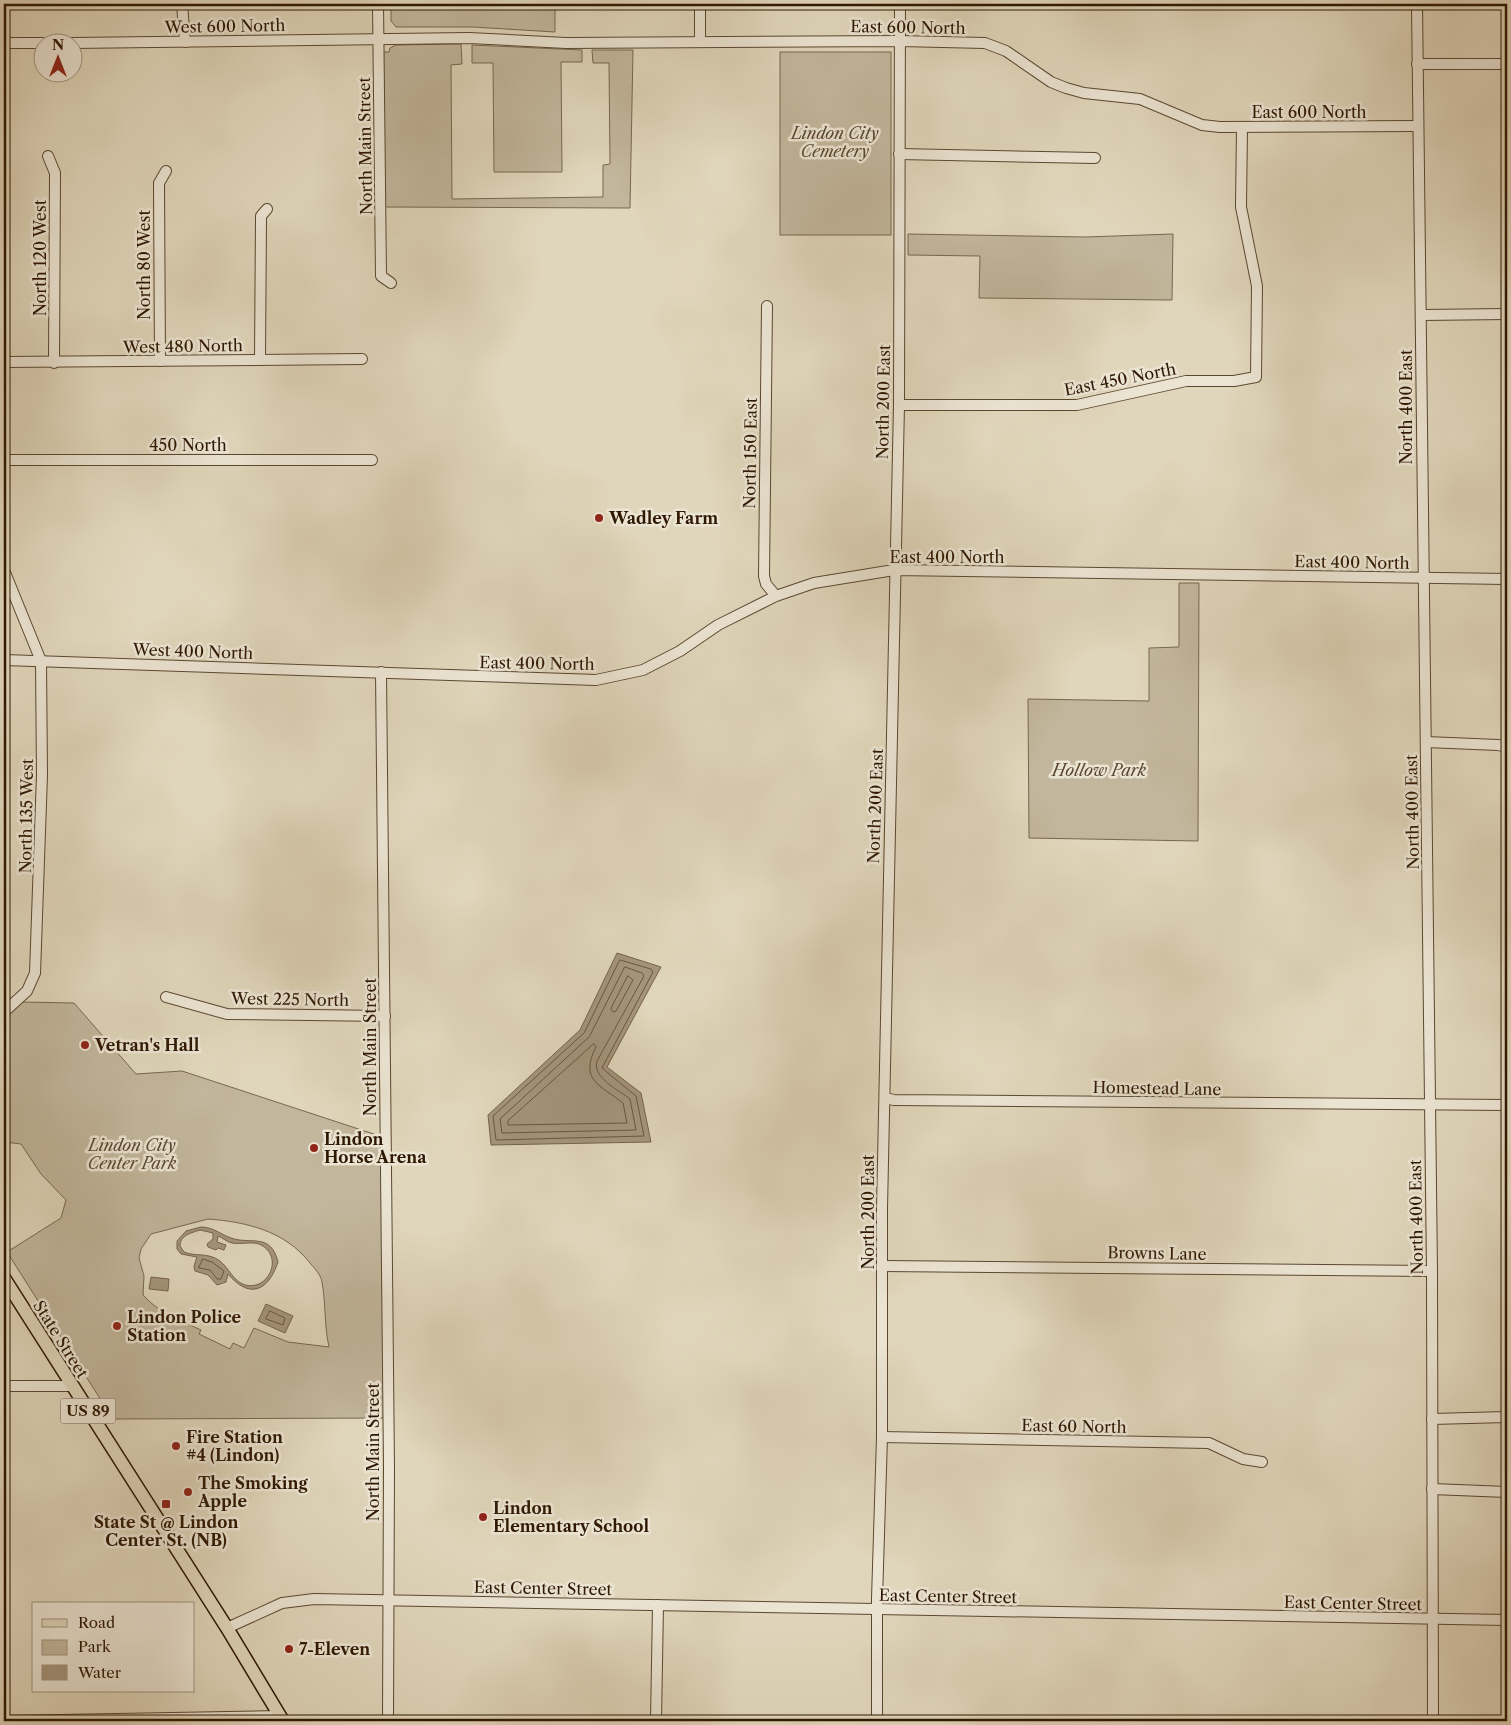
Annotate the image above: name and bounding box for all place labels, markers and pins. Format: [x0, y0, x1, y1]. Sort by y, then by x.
place label: Wadley Farm [608, 508, 718, 528]
marker: Wadley Farm [593, 512, 605, 524]
place label: Vetran's Hall [94, 1035, 200, 1055]
marker: Vetran's Hall [79, 1039, 91, 1051]
place label: Lindon Horse Arena [324, 1129, 427, 1167]
marker: Lindon Horse Arena [308, 1142, 320, 1154]
place label: Lindon Police Station [127, 1307, 241, 1345]
marker: Lindon Police Station [111, 1320, 123, 1332]
place label: Fire Station #4 (Lindon) [186, 1427, 283, 1465]
marker: Fire Station #4 (Lindon) [170, 1440, 182, 1452]
place label: The Smoking Apple [197, 1473, 308, 1511]
marker: The Smoking Apple [182, 1486, 194, 1498]
marker: State St @ Lindon Center St. (NB) [160, 1498, 172, 1510]
place label: Lindon Elementary School [493, 1498, 649, 1536]
marker: Lindon Elementary School [477, 1511, 489, 1523]
place label: State St @ Lindon Center St. (NB) [94, 1512, 238, 1550]
place label: 7-Eleven [299, 1639, 370, 1659]
marker: 7-Eleven [283, 1643, 295, 1655]

